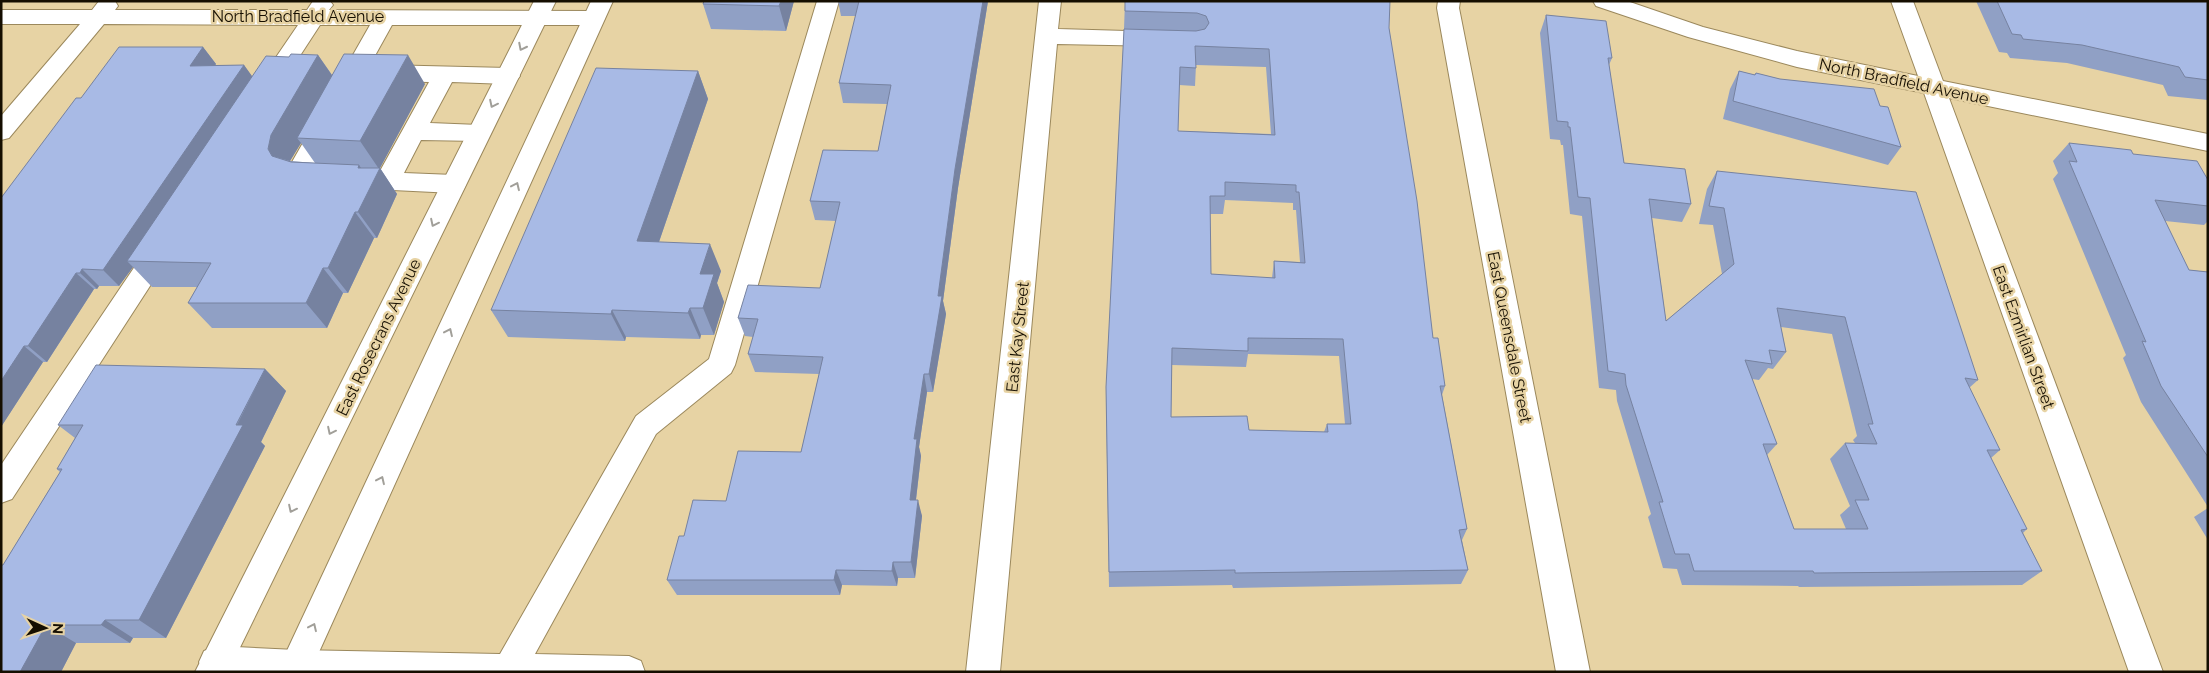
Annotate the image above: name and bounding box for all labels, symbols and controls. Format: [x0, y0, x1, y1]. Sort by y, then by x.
street label: North Bradfield Avenue [212, 7, 384, 26]
one-way arrow [518, 41, 528, 50]
street label: North Bradfield Avenue [1818, 54, 1990, 109]
one-way arrow [489, 99, 500, 108]
one-way arrow [509, 182, 520, 191]
one-way arrow [430, 218, 440, 227]
street label: East Queensdale Street [1484, 250, 1536, 425]
street label: East Rosecrans Avenue [332, 256, 425, 419]
street label: East Ezmirlian Street [1989, 263, 2059, 412]
street label: East Kay Street [1002, 280, 1033, 393]
one-way arrow [442, 328, 453, 337]
one-way arrow [327, 426, 337, 435]
one-way arrow [374, 476, 385, 485]
one-way arrow [288, 503, 298, 512]
north arrow [20, 603, 70, 653]
text: N [50, 623, 66, 634]
one-way arrow [307, 623, 317, 632]

